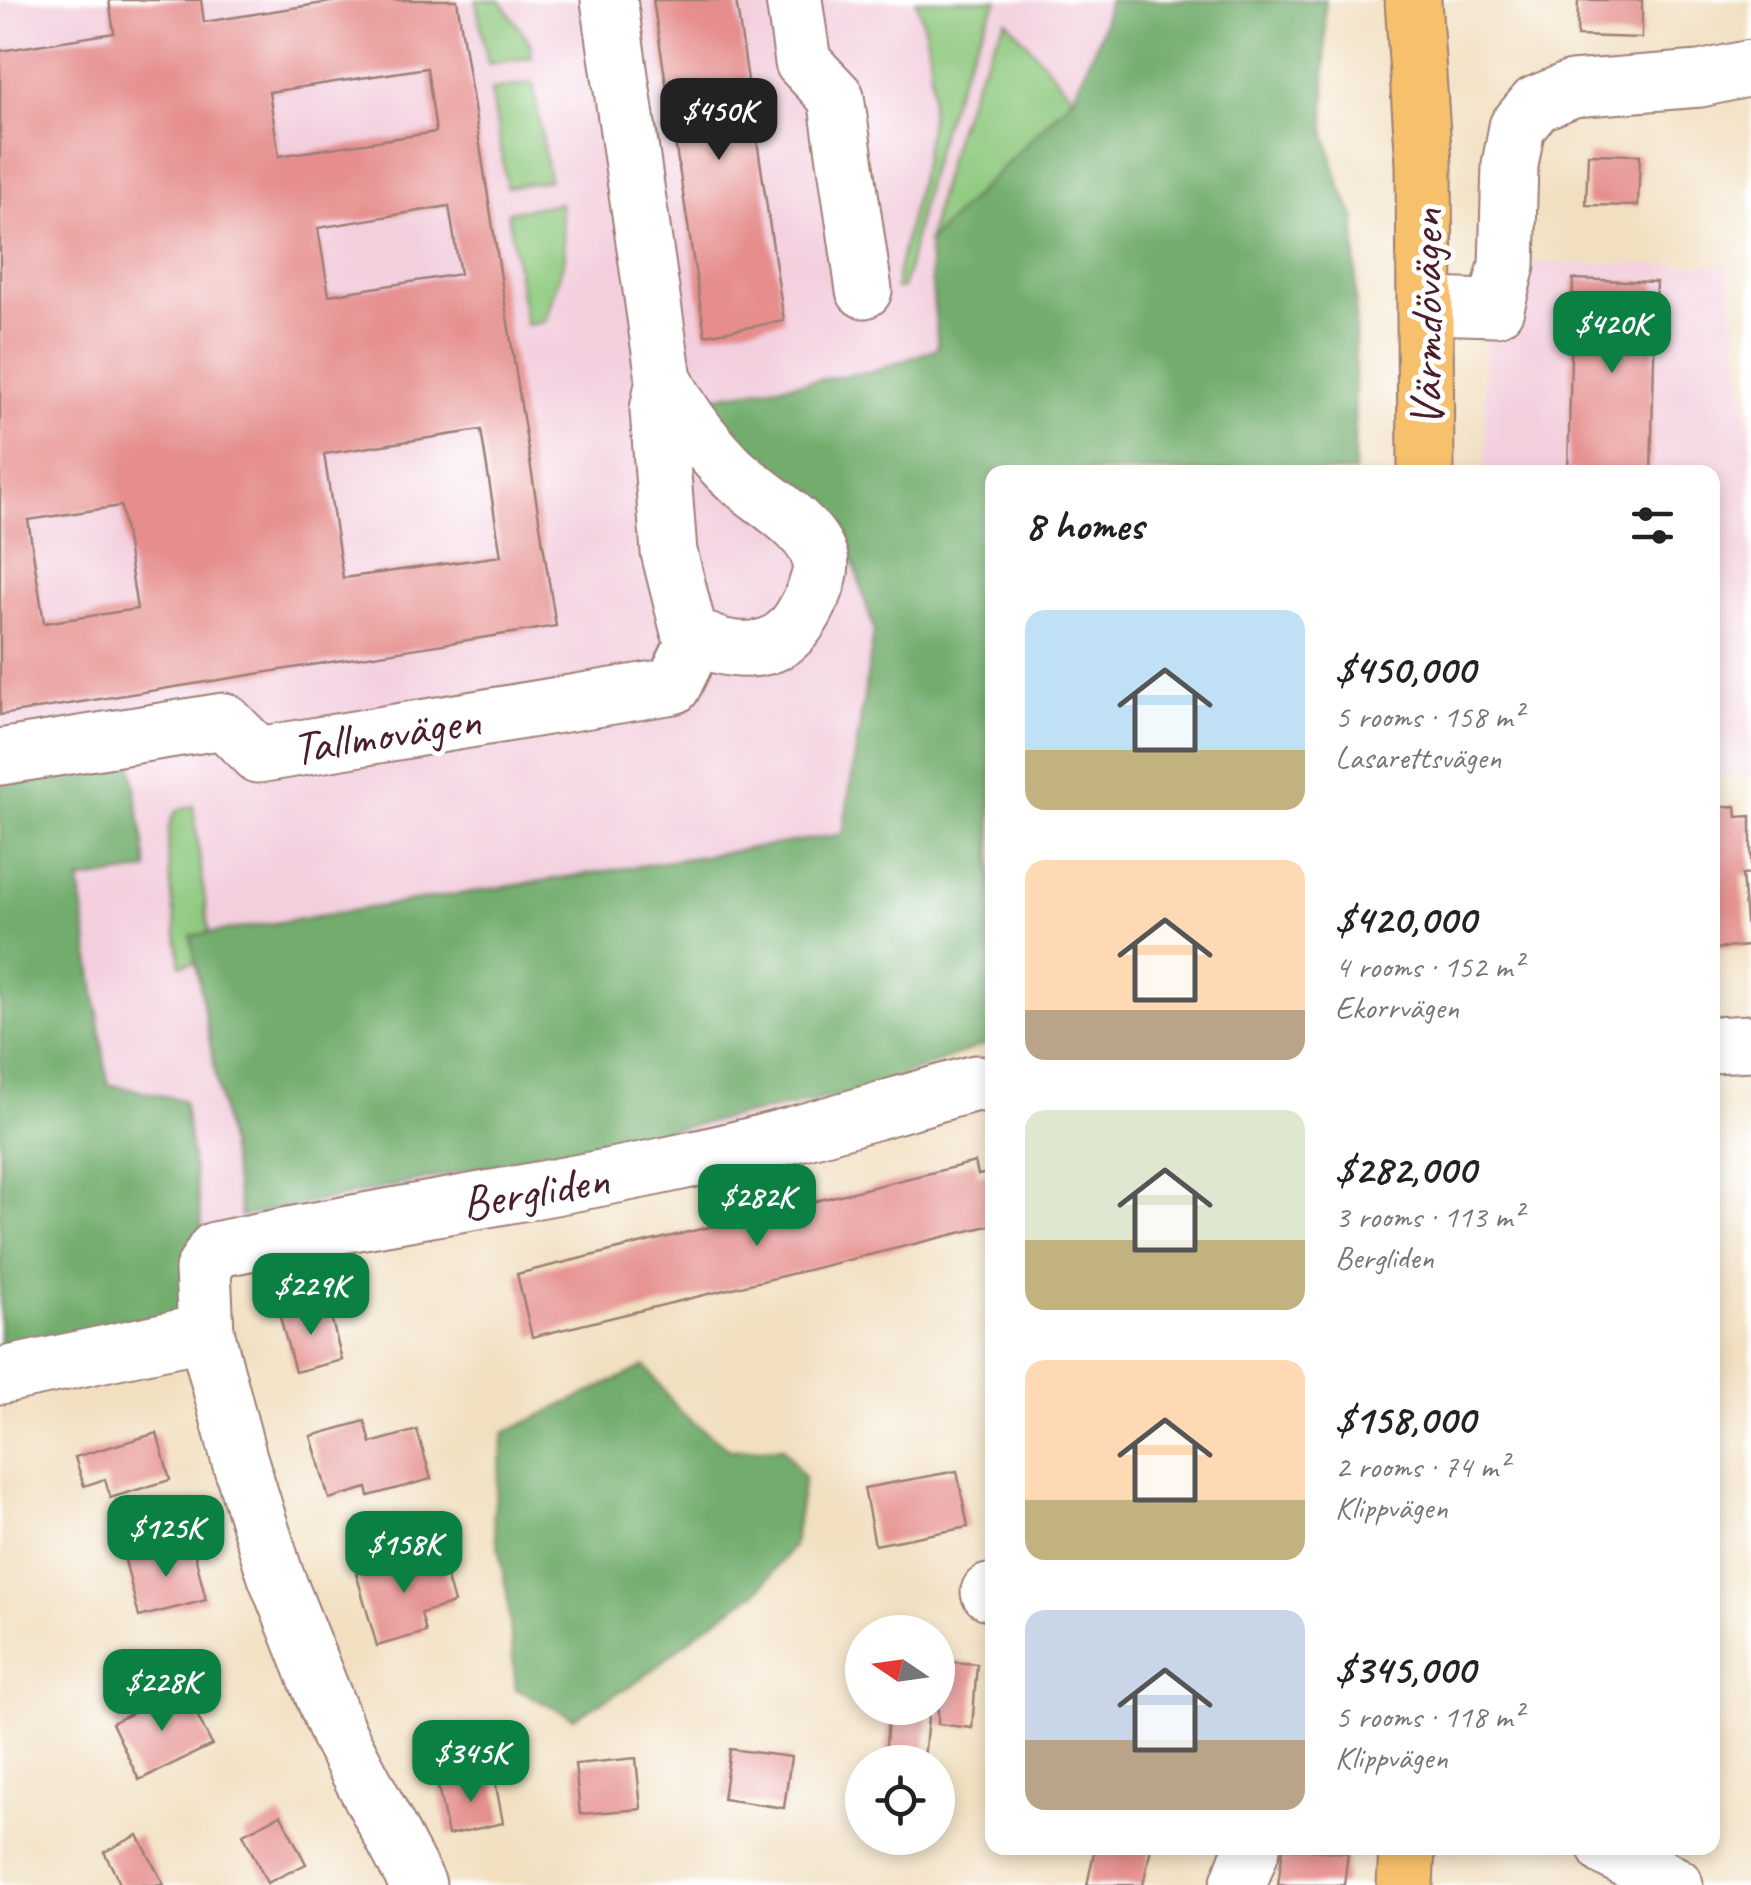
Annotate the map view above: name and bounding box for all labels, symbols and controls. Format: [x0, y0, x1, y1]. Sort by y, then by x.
pin: $450K [649, 78, 789, 163]
text: $450K [682, 90, 756, 131]
street label: Värmdövägen [1396, 209, 1456, 427]
pin: $420K [1542, 291, 1682, 376]
text: $420K [1575, 303, 1649, 344]
icon: filters [1625, 498, 1680, 553]
text: 8 homes [1025, 499, 1144, 552]
text: $450,000 [1335, 643, 1475, 696]
icon: home [1105, 650, 1225, 770]
street label: Tallmovägen [288, 689, 485, 778]
text: 5 rooms · 158 m² [1335, 696, 1522, 737]
text: Lasarettsvägen [1335, 737, 1501, 778]
text: $420,000 [1335, 893, 1476, 946]
icon: home [1105, 900, 1225, 1020]
text: 4 rooms · 152 m² [1335, 946, 1522, 987]
text: Ekorrvägen [1335, 987, 1459, 1028]
text: $282,000 [1335, 1143, 1476, 1196]
street label: Bergliden [457, 1149, 614, 1233]
icon: home [1105, 1150, 1225, 1270]
pin: $282K [687, 1164, 827, 1249]
text: $282K [720, 1176, 794, 1217]
text: 3 rooms · 113 m² [1335, 1196, 1522, 1237]
text: Bergliden [1335, 1237, 1434, 1278]
pin: $229K [241, 1253, 381, 1338]
text: $229K [274, 1265, 348, 1306]
text: $158,000 [1335, 1393, 1475, 1446]
icon: home [1105, 1400, 1225, 1520]
text: 2 rooms · 74 m² [1335, 1446, 1508, 1487]
text: Klippvägen [1335, 1487, 1448, 1528]
pin: $125K [96, 1495, 236, 1580]
text: $125K [129, 1507, 203, 1548]
pin: $158K [334, 1511, 474, 1596]
text: $158K [367, 1523, 441, 1564]
north arrow [845, 1615, 955, 1725]
map controls [845, 1615, 955, 1855]
text: $345,000 [1335, 1643, 1475, 1696]
pin: $228K [92, 1649, 232, 1734]
icon: home [1105, 1650, 1225, 1770]
text: $228K [125, 1661, 199, 1702]
text: 5 rooms · 118 m² [1335, 1696, 1522, 1737]
pin: $345K [401, 1720, 541, 1805]
text: $345K [434, 1732, 508, 1773]
text: Klippvägen [1335, 1737, 1448, 1778]
button: locate [845, 1745, 955, 1855]

